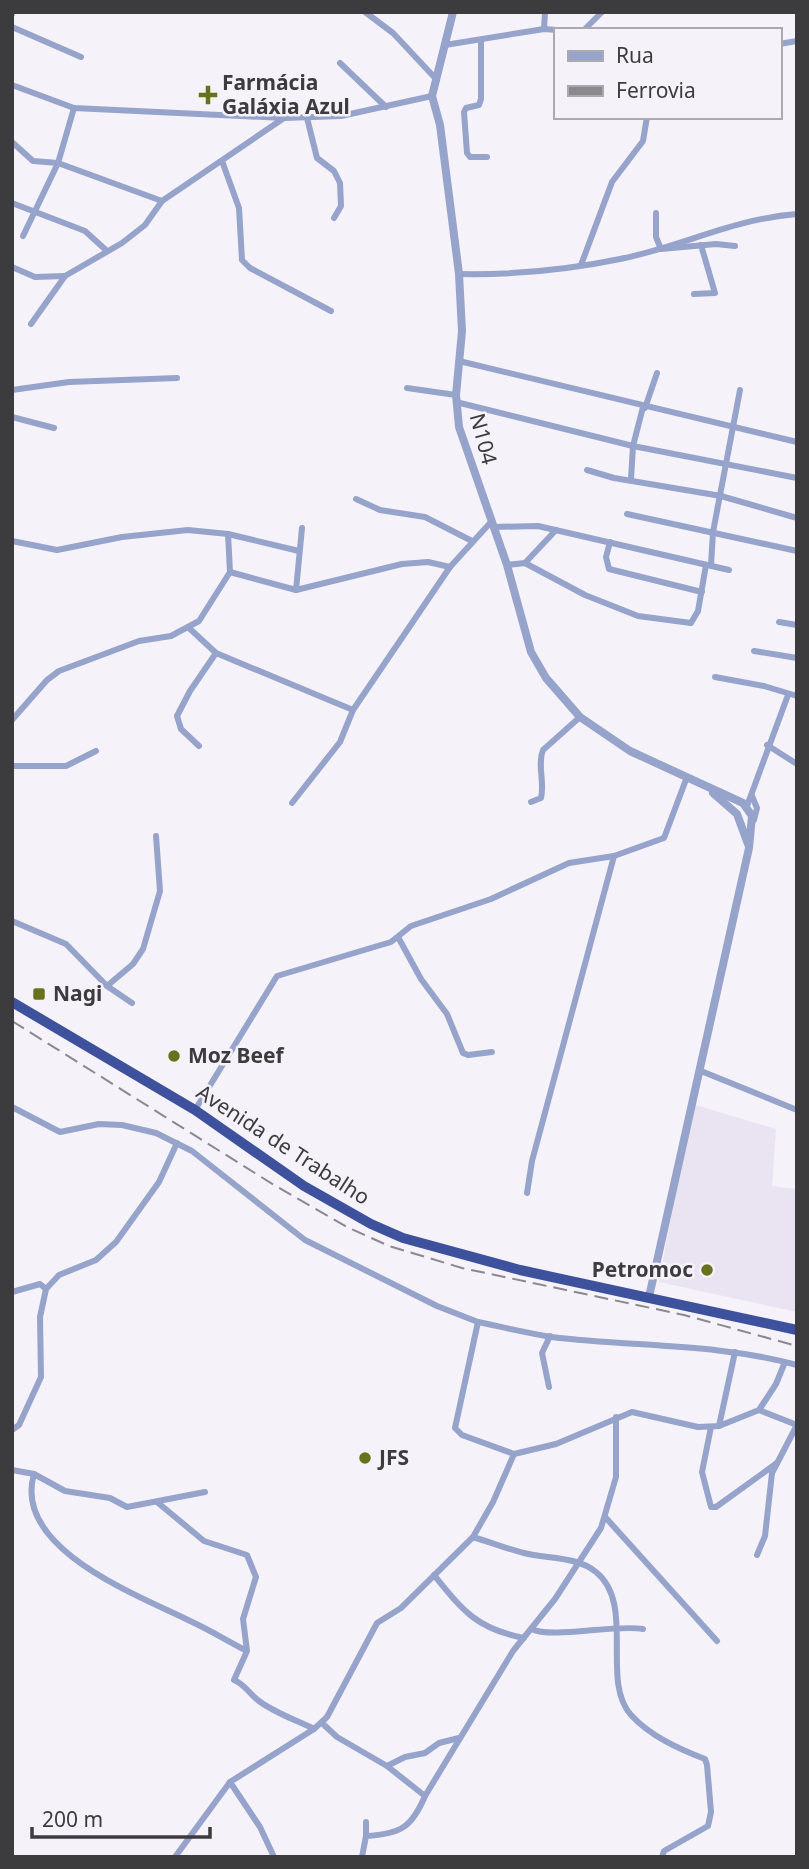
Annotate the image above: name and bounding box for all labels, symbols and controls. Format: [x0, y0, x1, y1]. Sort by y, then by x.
legend [554, 28, 781, 119]
text: Rua [616, 41, 654, 69]
place label: Farmácia Galáxia Azul [222, 68, 350, 120]
text: Ferrovia [616, 76, 696, 104]
marker: Farmácia Galáxia Azul [200, 87, 216, 103]
street label: N104 [464, 410, 504, 467]
place label: Nagi [53, 979, 102, 1007]
marker: Nagi [31, 986, 47, 1002]
place label: Moz Beef [188, 1041, 286, 1069]
marker: Moz Beef [166, 1048, 182, 1064]
street label: Avenida de Trabalho [192, 1078, 376, 1211]
place label: Petromoc [592, 1255, 693, 1283]
marker: Petromoc [699, 1262, 715, 1278]
place label: JFS [377, 1443, 409, 1471]
marker: JFS [357, 1450, 373, 1466]
scale bar [32, 1796, 210, 1840]
text: 200 m [42, 1805, 103, 1833]

